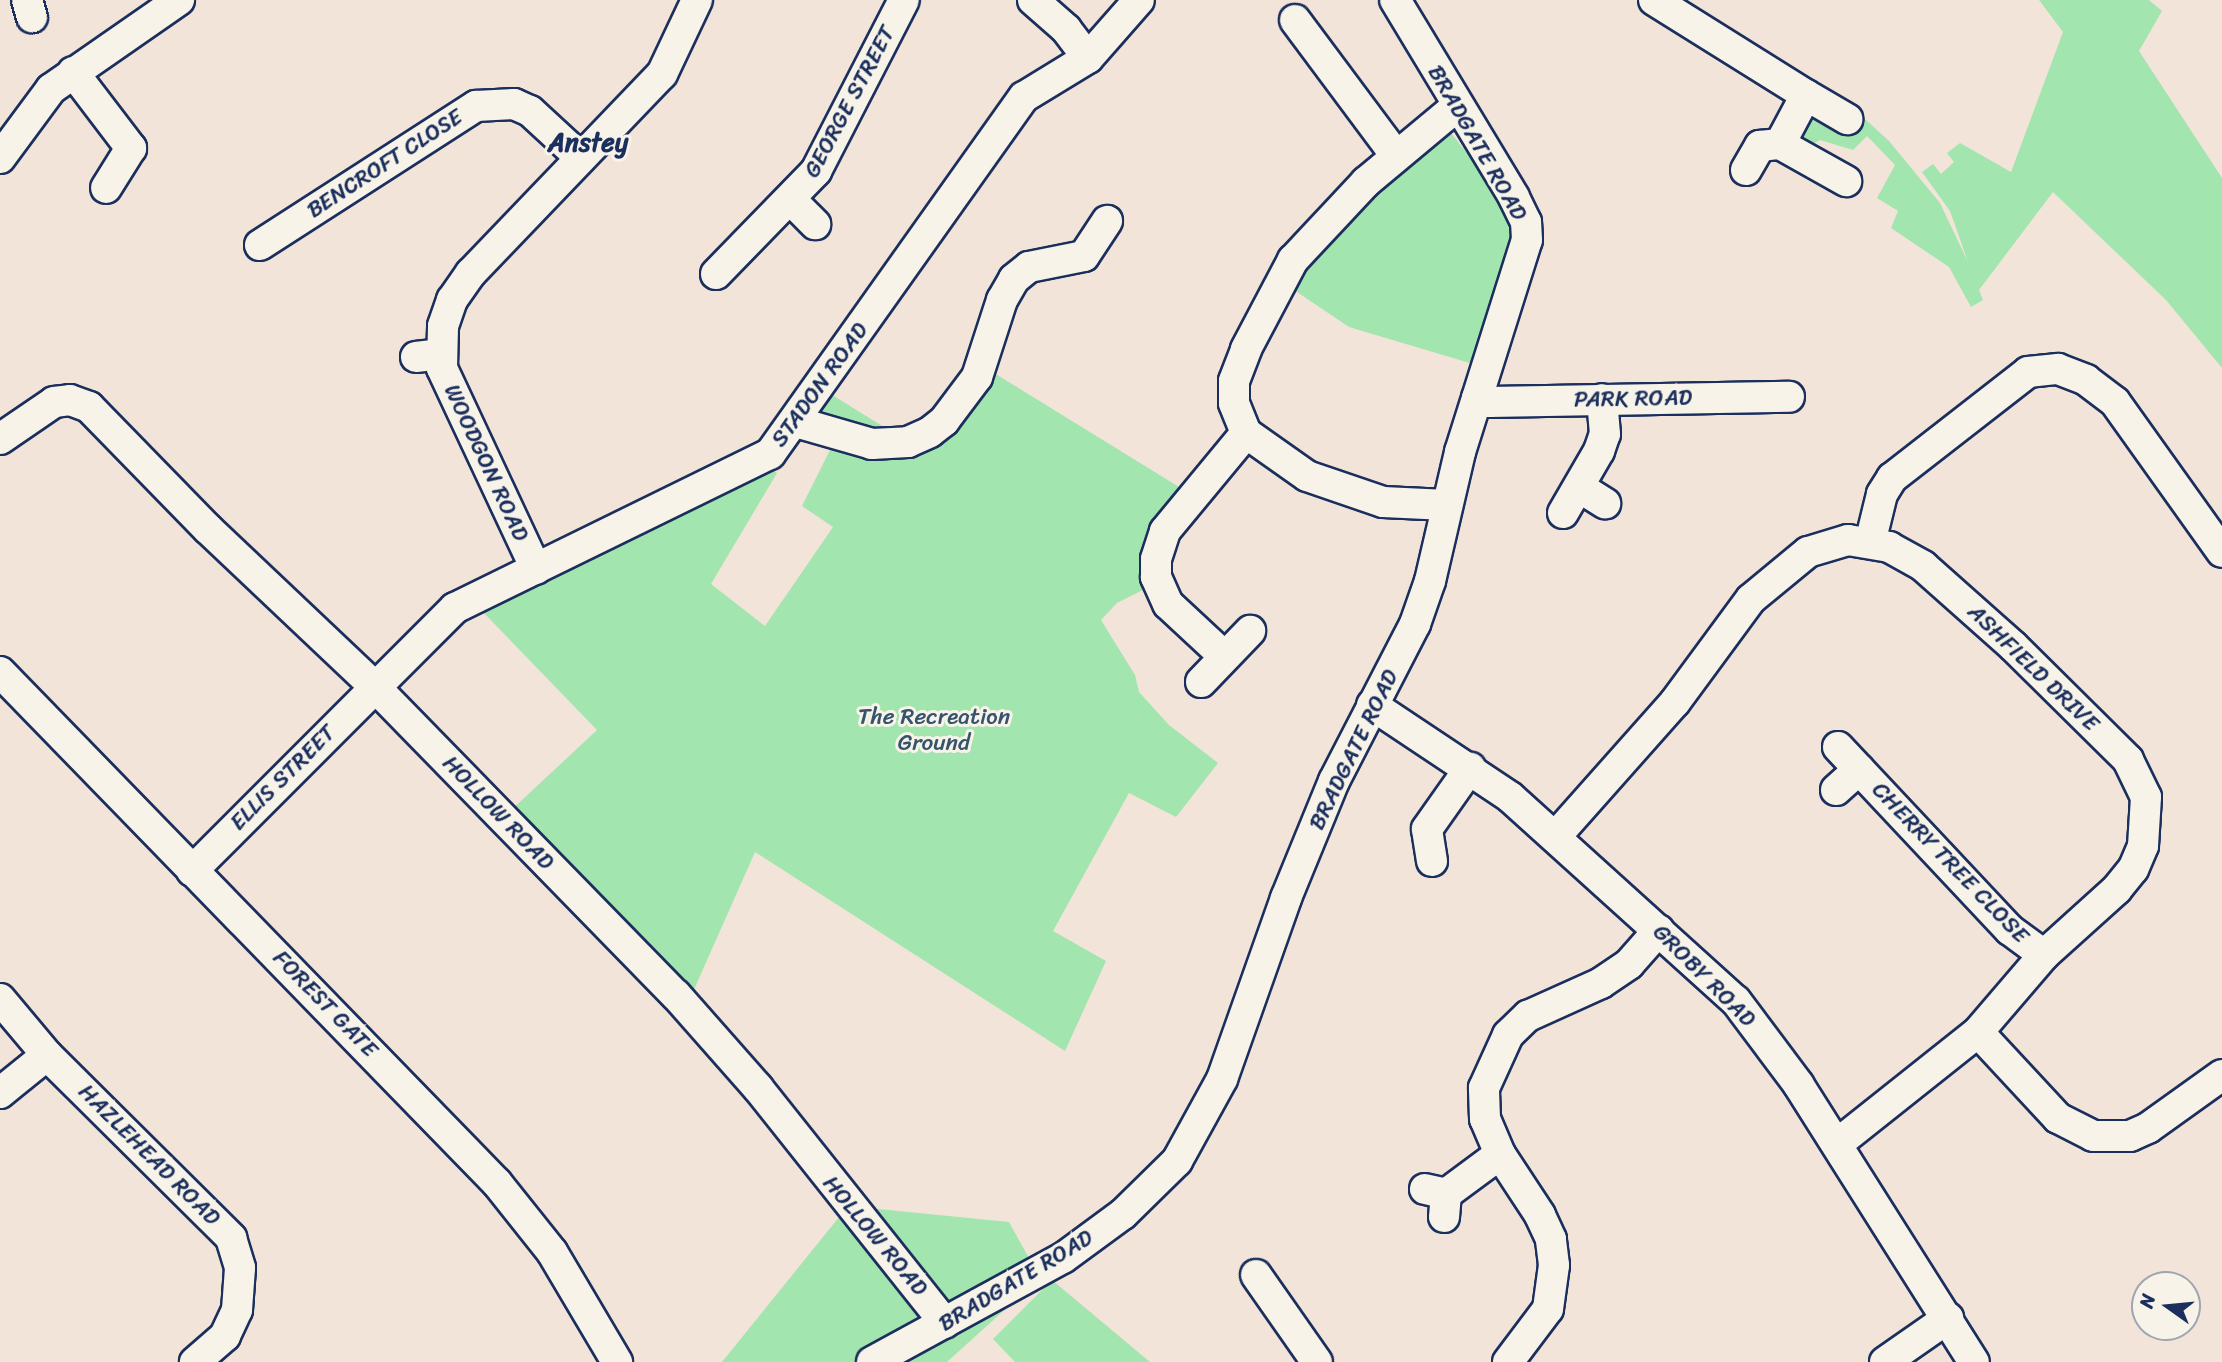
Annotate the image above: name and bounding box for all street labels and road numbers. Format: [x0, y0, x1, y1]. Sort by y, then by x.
street label: GEORGE STREET [798, 21, 902, 183]
street label: BRADGATE ROAD [1421, 60, 1533, 226]
street label: BENCROFT CLOSE [302, 103, 468, 225]
street label: STADON ROAD [766, 317, 874, 453]
street label: WOODGON ROAD [438, 380, 534, 546]
street label: PARK ROAD [1574, 384, 1692, 414]
street label: ASHFIELD DRIVE [1962, 598, 2104, 738]
street label: BRADGATE ROAD [1303, 665, 1405, 835]
street label: ELLIS STREET [224, 719, 342, 837]
street label: HOLLOW ROAD [436, 750, 560, 876]
street label: CHERRY TREE CLOSE [1866, 777, 2034, 949]
street label: GROBY ROAD [1647, 919, 1761, 1033]
street label: FOREST GATE [267, 944, 383, 1064]
street label: HAZLEHEAD ROAD [72, 1078, 226, 1232]
street label: HOLLOW ROAD [817, 1170, 933, 1302]
street label: BRADGATE ROAD [934, 1224, 1098, 1338]

